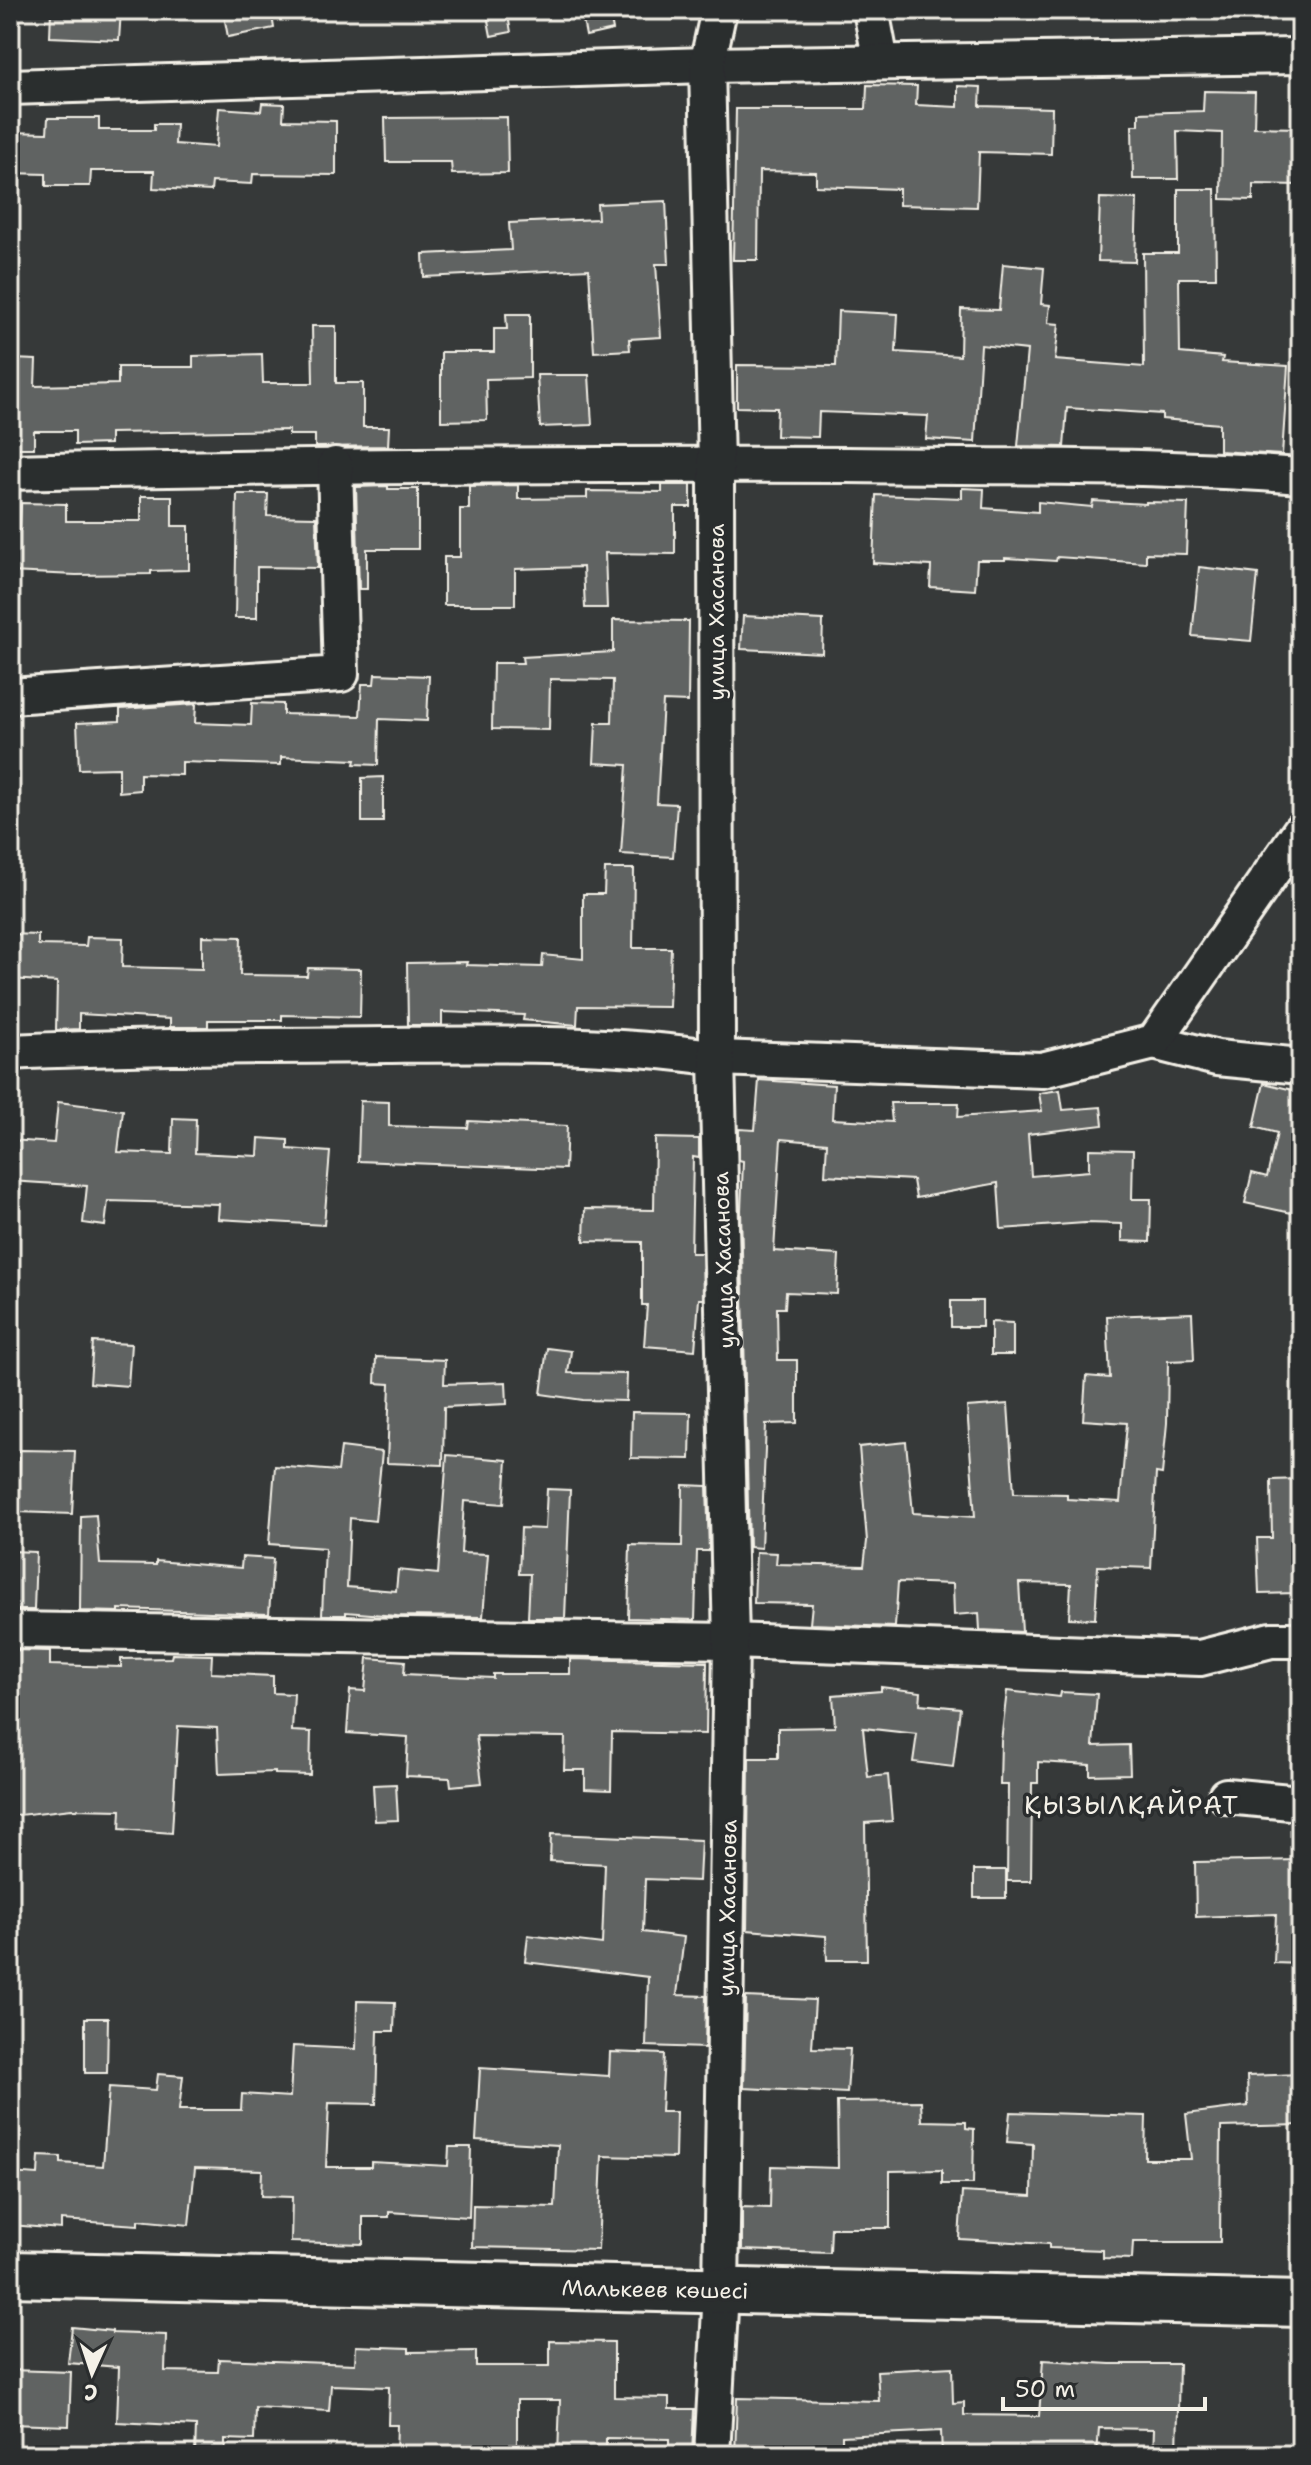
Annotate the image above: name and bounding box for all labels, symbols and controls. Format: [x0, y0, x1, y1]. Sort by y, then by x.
street label: улица Хасанова [702, 523, 731, 701]
street label: улица Хасанова [706, 1171, 741, 1349]
district label: ҚЫЗЫЛҚАЙРАТ [1024, 1787, 1240, 1822]
street label: улица Хасанова [711, 1819, 744, 1997]
street label: Малькеев көшесі [561, 2273, 749, 2306]
north arrow [52, 2333, 132, 2413]
scale bar [1003, 2361, 1205, 2411]
text: 50 m [1015, 2373, 1075, 2405]
text: С [83, 2378, 98, 2407]

